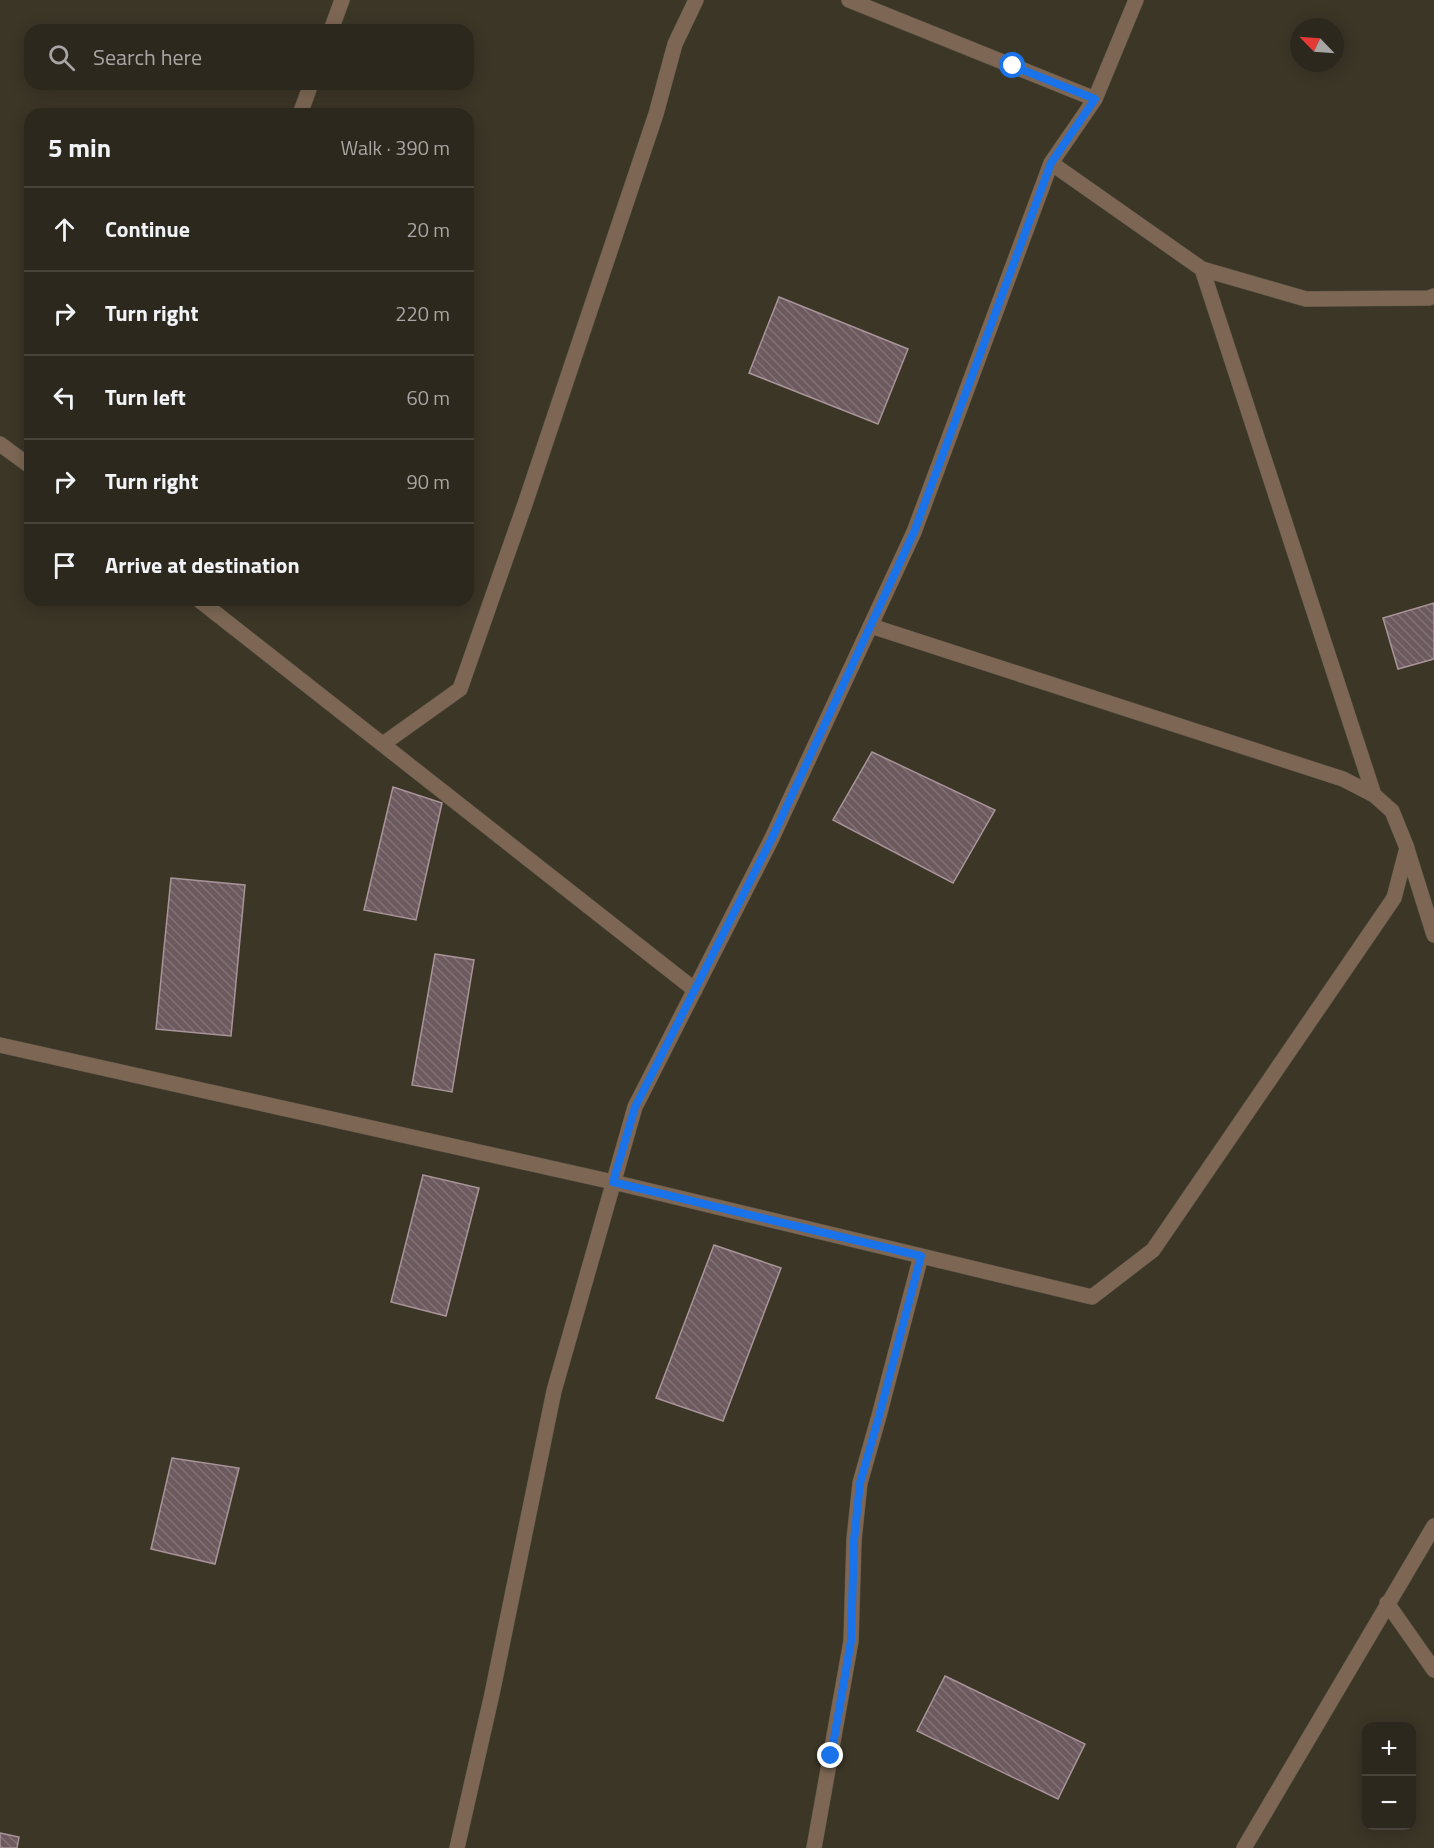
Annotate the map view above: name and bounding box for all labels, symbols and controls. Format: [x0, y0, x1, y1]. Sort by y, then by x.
north arrow [1290, 18, 1344, 72]
search box [24, 24, 474, 90]
text: Search here [93, 40, 202, 74]
icon: search [45, 41, 78, 74]
route start [999, 52, 1025, 78]
text: 5 min [48, 128, 111, 167]
text: Walk · 390 m [341, 132, 450, 163]
text: Continue [105, 212, 190, 246]
icon: ahead [48, 213, 81, 246]
text: 20 m [406, 214, 450, 245]
text: Turn right [105, 296, 199, 330]
icon: right [48, 297, 81, 330]
text: 220 m [395, 298, 450, 329]
text: Turn left [105, 380, 186, 414]
icon: left [48, 381, 81, 414]
text: 60 m [406, 382, 450, 413]
text: Turn right [105, 464, 199, 498]
icon: right [48, 465, 81, 498]
text: 90 m [406, 466, 450, 497]
text: Arrive at destination [105, 548, 300, 582]
icon: arrive [48, 549, 81, 582]
map controls [1362, 1722, 1416, 1830]
button: + [1362, 1722, 1416, 1776]
route end [817, 1742, 843, 1768]
button: − [1362, 1776, 1416, 1830]

